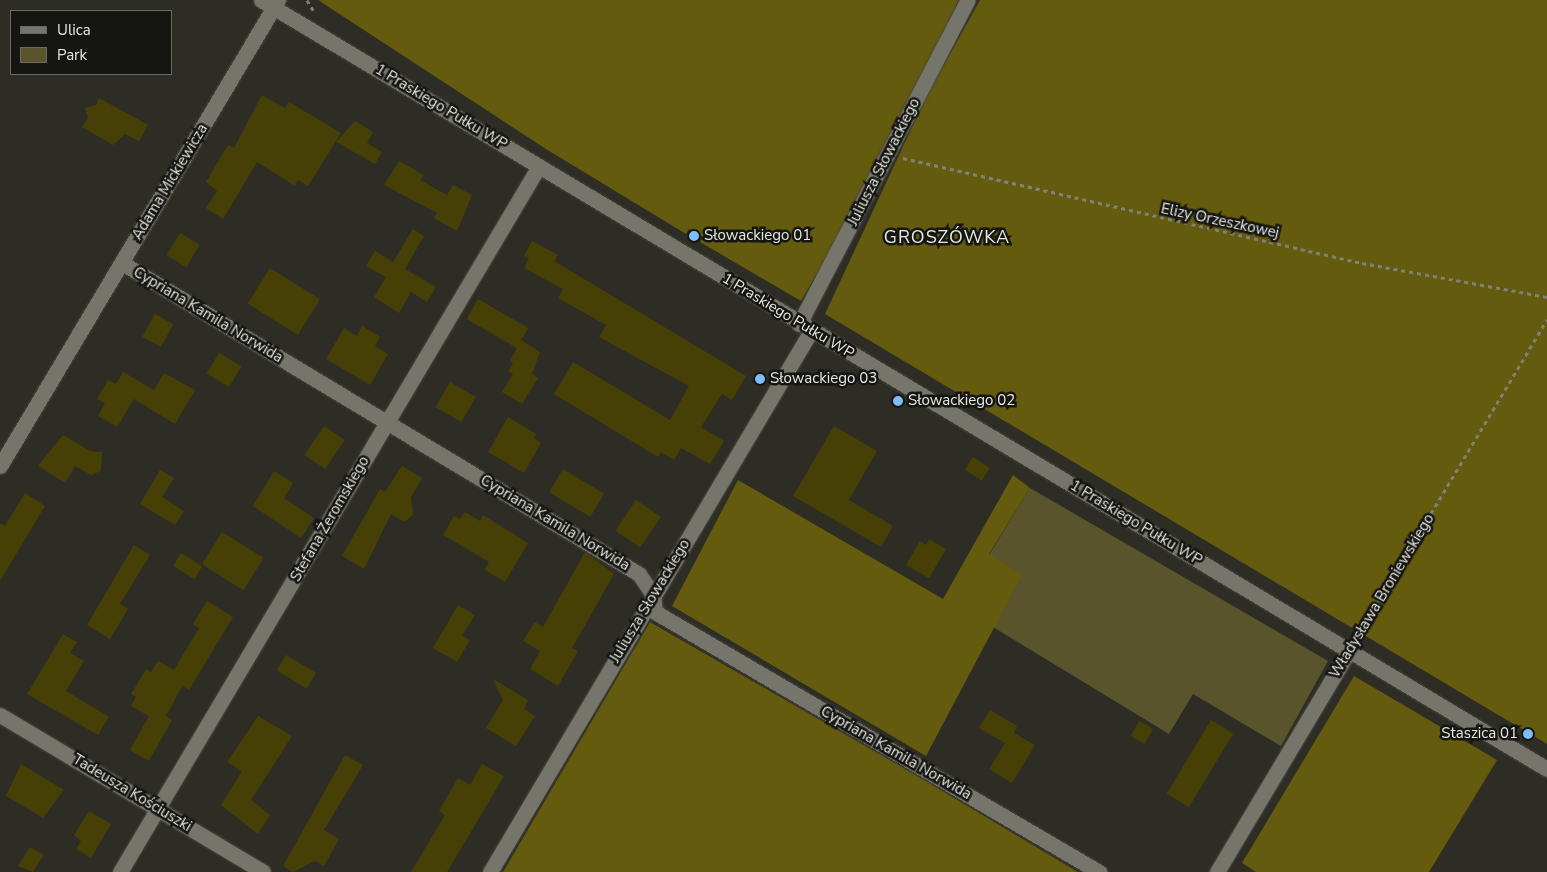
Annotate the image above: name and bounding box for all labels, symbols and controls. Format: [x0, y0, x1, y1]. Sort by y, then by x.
legend [10, 10, 172, 75]
text: Ulica [57, 20, 91, 40]
text: Park [57, 45, 87, 65]
street label: 1 Praskiego Pułku WP [372, 60, 510, 154]
street label: Juliusza Słowackiego [844, 95, 924, 229]
street label: Adama Mickiewicza [128, 121, 212, 243]
street label: Elizy Orzeszkowej [1159, 200, 1281, 242]
district label: GROSZÓWKA [883, 226, 1011, 248]
place label: Słowackiego 01 [704, 227, 811, 245]
marker: Słowackiego 01 [688, 230, 700, 242]
street label: Cypriana Kamila Norwida [130, 263, 286, 367]
street label: 1 Praskiego Pułku WP [719, 269, 857, 363]
place label: Słowackiego 03 [770, 370, 877, 388]
marker: Słowackiego 03 [754, 373, 766, 385]
place label: Słowackiego 02 [908, 392, 1015, 410]
marker: Słowackiego 02 [892, 395, 904, 407]
street label: Stefana Żeromskiego [287, 453, 373, 585]
street label: Cypriana Kamila Norwida [477, 471, 633, 575]
street label: 1 Praskiego Pułku WP [1067, 476, 1205, 570]
street label: Władysława Broniewskiego [1326, 511, 1438, 681]
street label: Juliusza Słowackiego [606, 536, 694, 666]
street label: Cypriana Kamila Norwida [817, 702, 975, 804]
place label: Staszica 01 [1441, 725, 1518, 743]
marker: Staszica 01 [1522, 728, 1534, 740]
street label: Tadeusza Kościuszki [69, 750, 195, 836]

